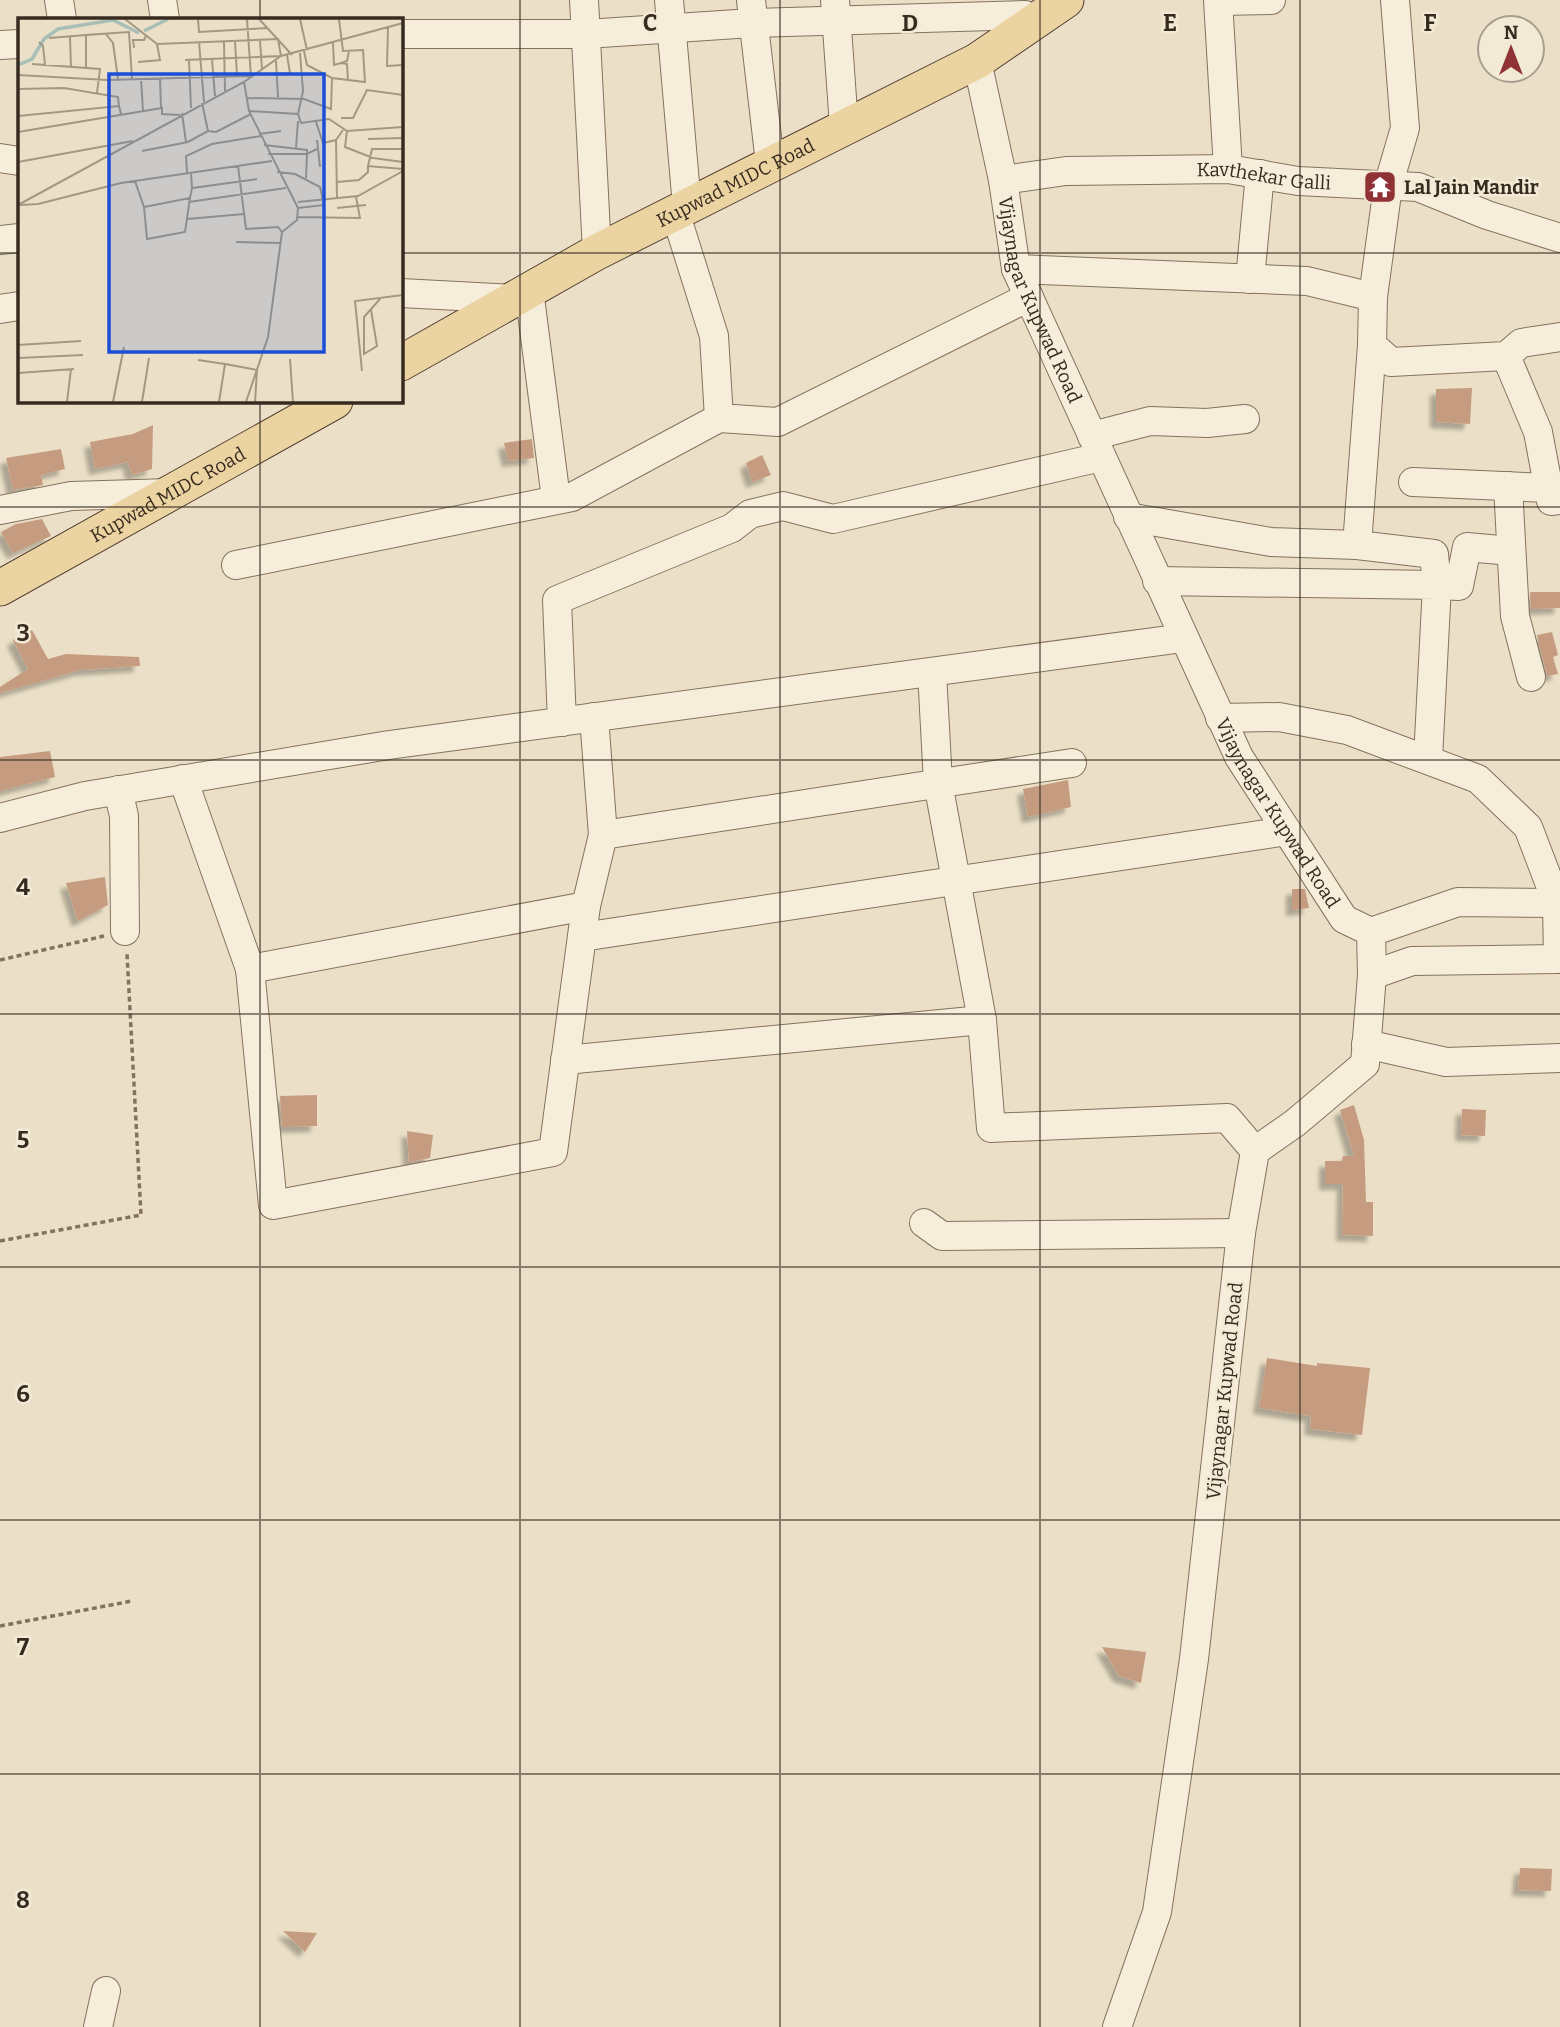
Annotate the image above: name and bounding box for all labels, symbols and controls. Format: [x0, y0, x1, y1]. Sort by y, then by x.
text: C [643, 9, 657, 37]
text: D [902, 9, 918, 37]
text: E [1163, 9, 1177, 37]
text: F [1424, 9, 1437, 37]
north arrow [1476, 14, 1546, 84]
inset map [18, 18, 402, 402]
text: N [1504, 21, 1519, 44]
street label: Kupwad MIDC Road [653, 134, 818, 232]
street label: Kavthekar Galli [1197, 158, 1332, 195]
temple icon: Lal Jain Mandir [1361, 168, 1399, 206]
place label: Lal Jain Mandir [1404, 176, 1539, 199]
street label: Vijaynagar Kupwad Road [994, 195, 1087, 407]
street label: Kupwad MIDC Road [86, 442, 249, 547]
text: 3 [16, 619, 30, 647]
street label: Vijaynagar Kupwad Road [1211, 714, 1345, 912]
text: 4 [16, 873, 30, 901]
text: 5 [17, 1126, 29, 1154]
street label: Vijaynagar Kupwad Road [1202, 1281, 1247, 1501]
text: 6 [16, 1380, 30, 1408]
text: 7 [17, 1633, 30, 1661]
text: 8 [16, 1886, 30, 1914]

